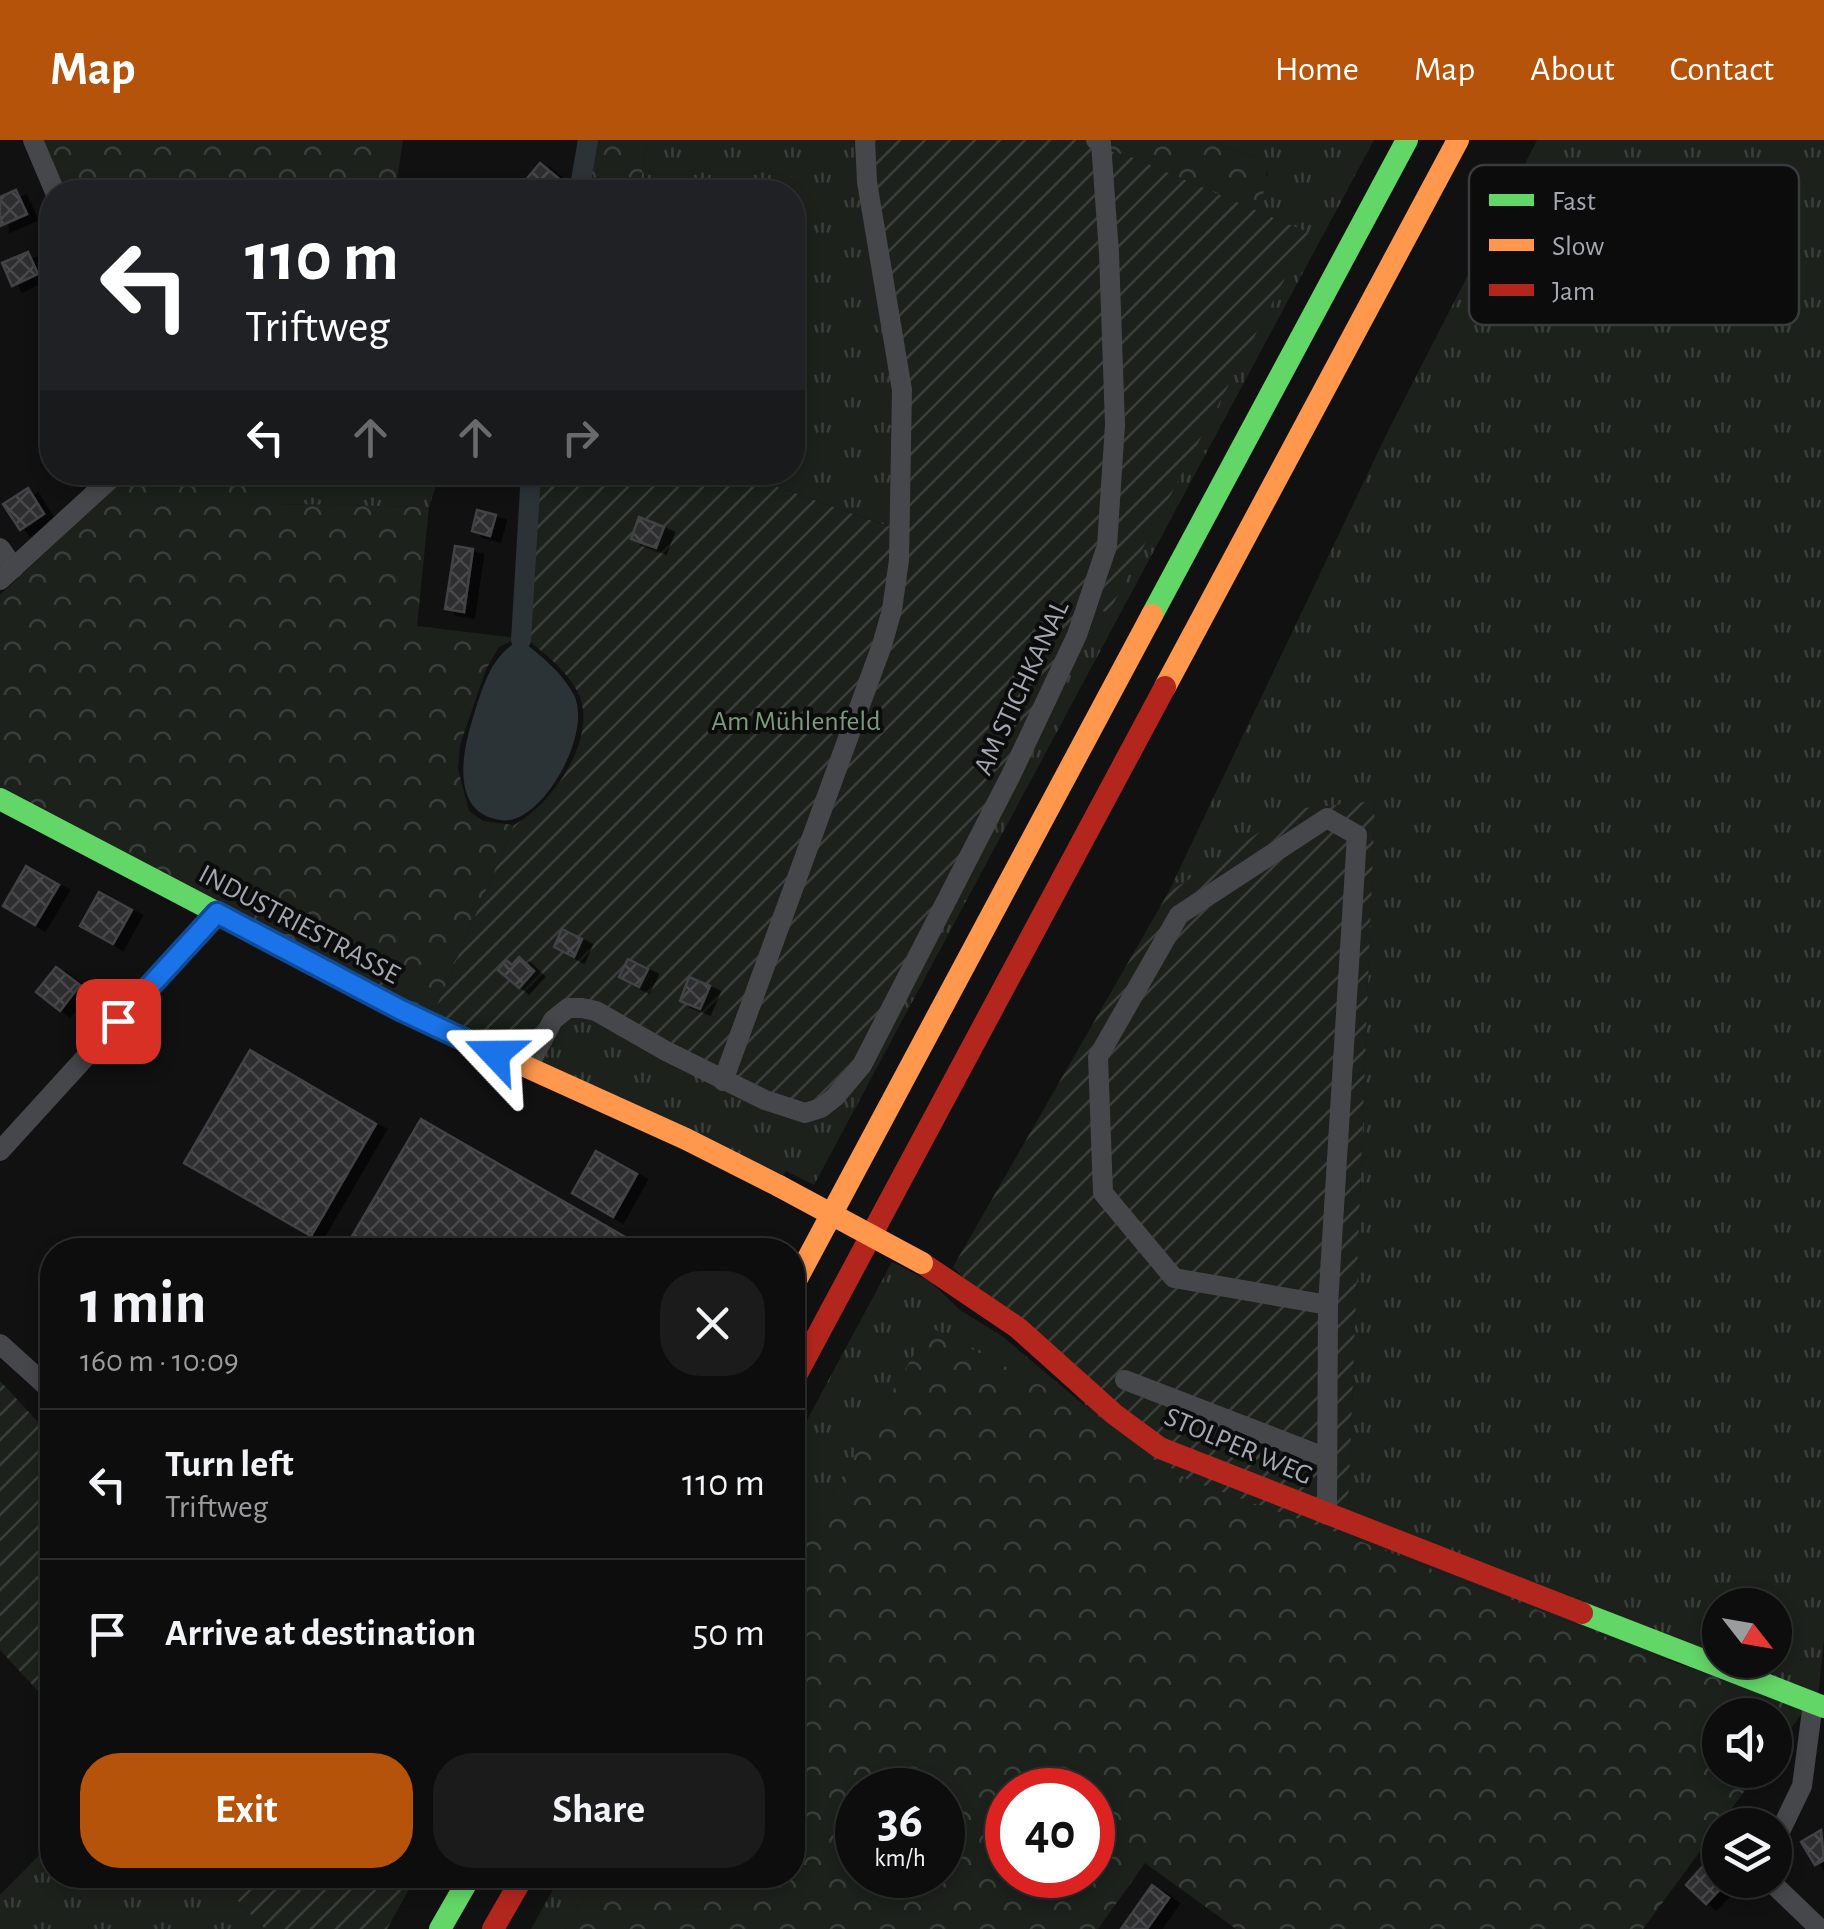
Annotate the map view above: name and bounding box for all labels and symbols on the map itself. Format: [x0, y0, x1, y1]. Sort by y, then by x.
legend [1469, 165, 1799, 325]
text: Fast [1552, 188, 1596, 216]
text: Slow [1552, 233, 1604, 261]
text: Jam [1552, 278, 1595, 306]
street label: AM STICHKANAL [969, 596, 1074, 779]
park label: Am Mühlenfeld [711, 708, 881, 736]
street label: INDUSTRIESTRASSE [194, 860, 404, 990]
pin [76, 979, 161, 1064]
position arrow [443, 1002, 547, 1106]
street label: STOLPER WEG [1160, 1403, 1316, 1491]
north arrow [1702, 1588, 1792, 1678]
speed limit sign: 40 [985, 1768, 1115, 1898]

